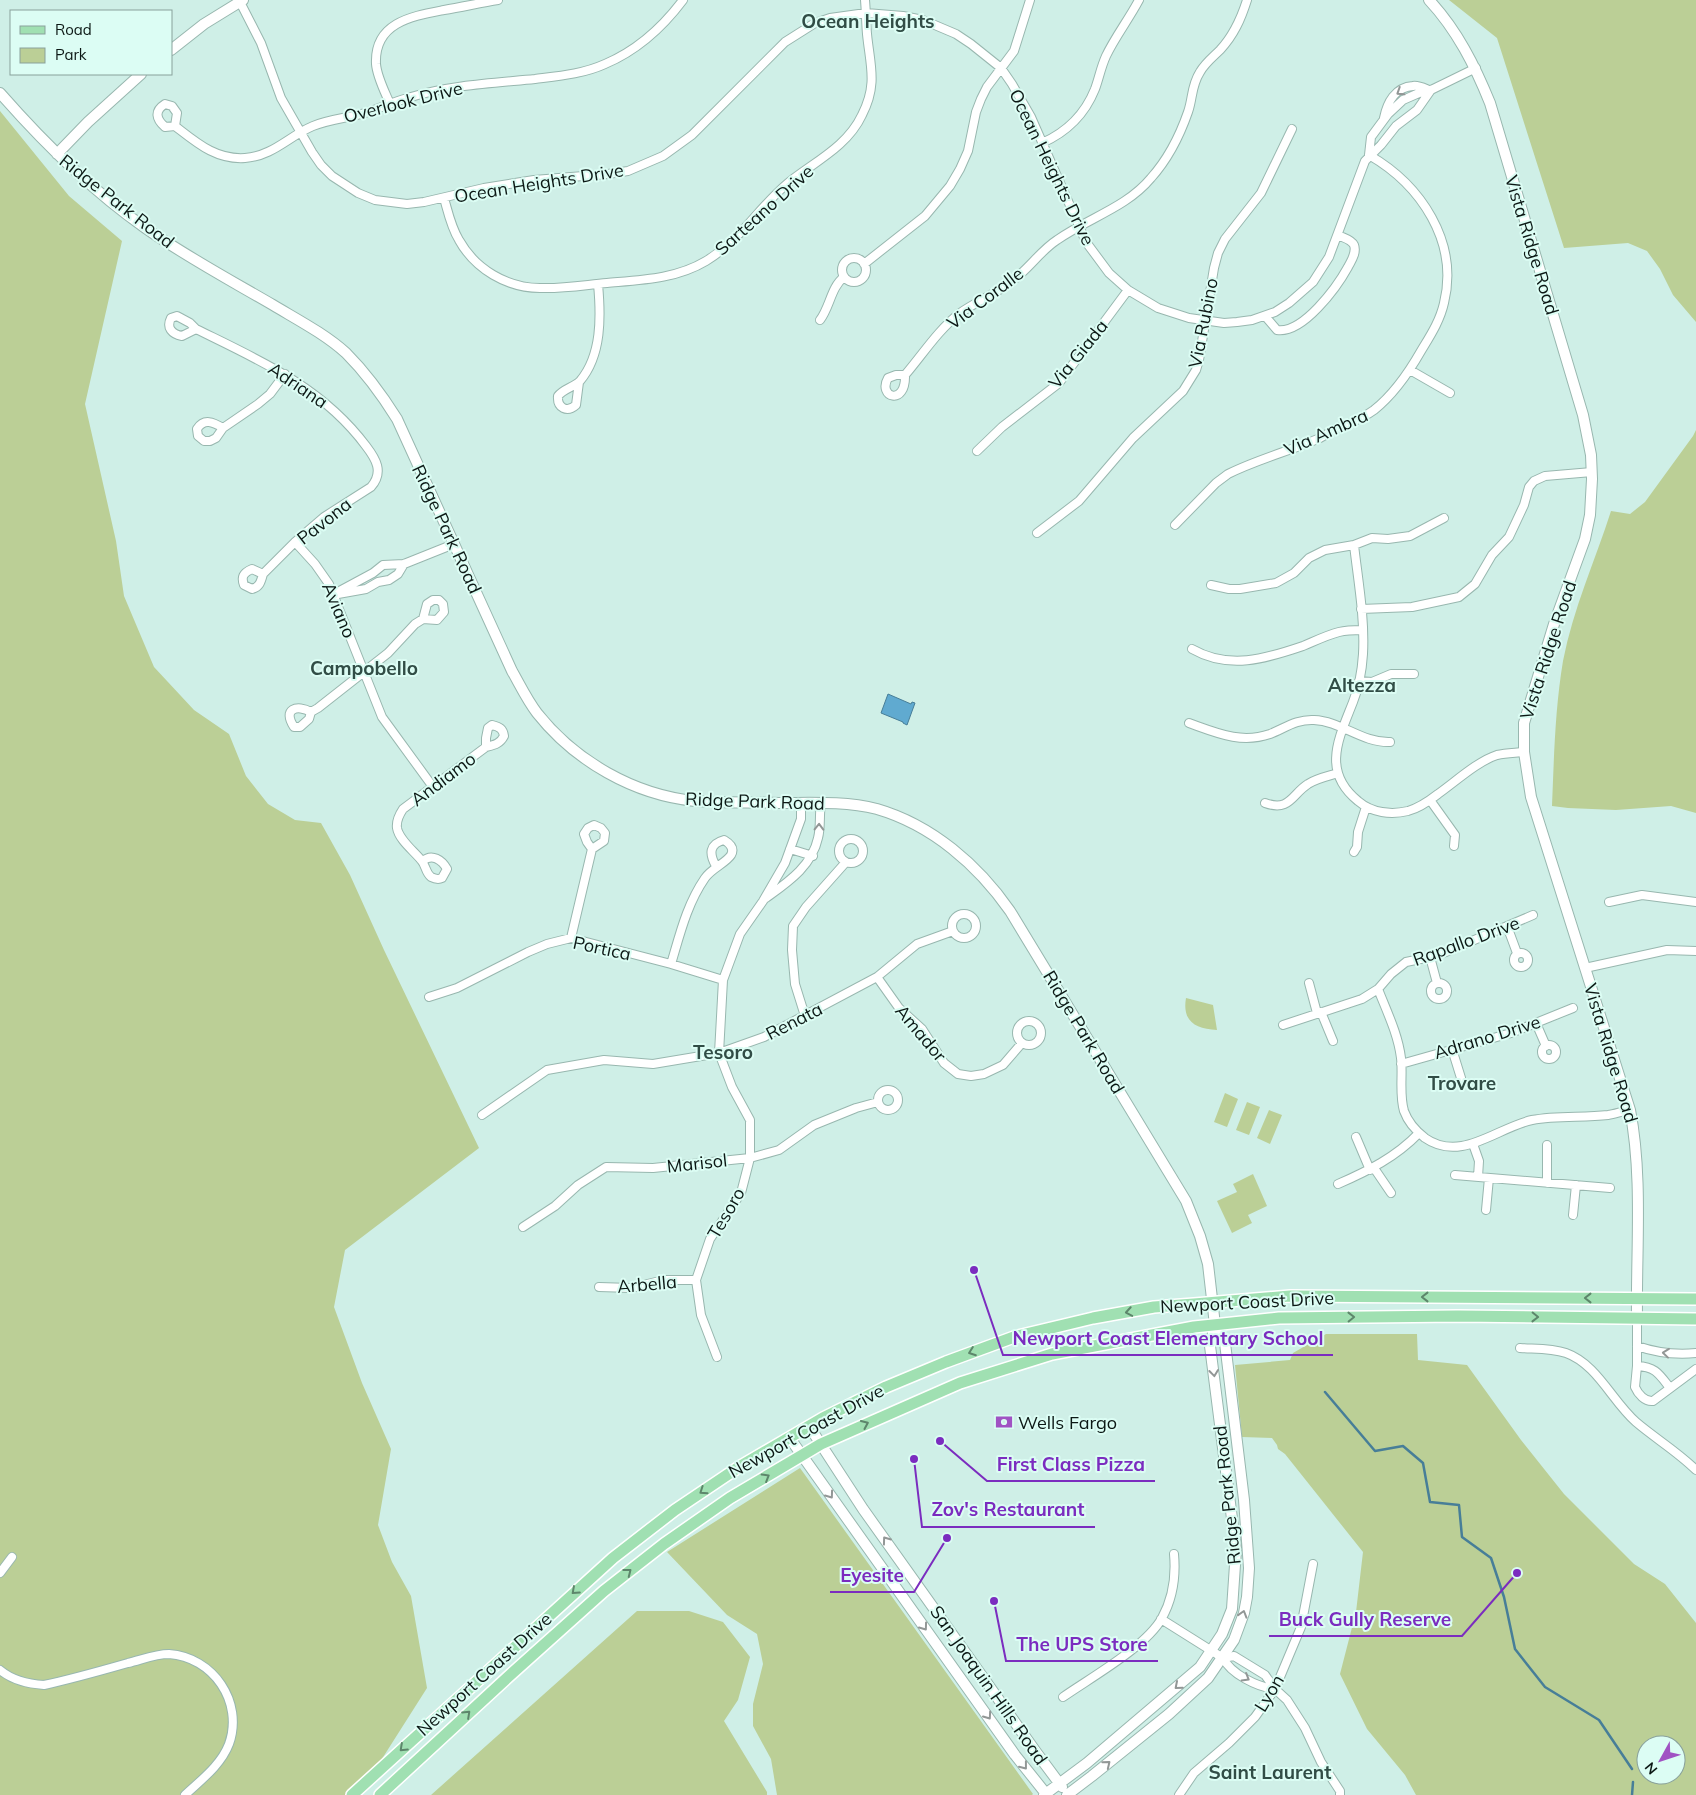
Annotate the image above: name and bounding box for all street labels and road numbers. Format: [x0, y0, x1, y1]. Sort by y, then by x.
street label: Overlook Drive [341, 76, 465, 128]
street label: Ocean Heights Drive [1004, 85, 1100, 249]
street label: Ridge Park Road [55, 149, 179, 253]
street label: Ocean Heights Drive [453, 158, 625, 208]
street label: Sarteano Drive [710, 160, 818, 260]
street label: Vista Ridge Road [1500, 173, 1564, 317]
street label: Via Coralle [942, 262, 1028, 334]
street label: Via Rubino [1183, 276, 1223, 370]
street label: Via Giada [1043, 315, 1113, 393]
street label: Adriana [264, 357, 332, 413]
street label: Via Ambra [1280, 403, 1372, 461]
street label: Ridge Park Road [407, 461, 487, 597]
street label: Pavona [292, 493, 356, 549]
street label: Vista Ridge Road [1515, 578, 1581, 722]
street label: Aviano [317, 579, 361, 641]
street label: Andiamo [406, 747, 480, 811]
street label: Ridge Park Road [685, 787, 825, 815]
street label: Rapallo Drive [1410, 911, 1522, 971]
street label: Portica [571, 931, 633, 965]
street label: Ridge Park Road [1038, 966, 1130, 1098]
street label: Vista Ridge Road [1579, 981, 1643, 1125]
street label: Renata [762, 997, 826, 1045]
street label: Amador [891, 1000, 952, 1067]
street label: Adrano Drive [1431, 1010, 1543, 1064]
street label: Marisol [666, 1148, 728, 1178]
street label: Tesoro [702, 1183, 750, 1243]
street label: Arbella [616, 1270, 678, 1298]
street label: Newport Coast Drive [1160, 1286, 1334, 1318]
street label: Newport Coast Drive [724, 1379, 888, 1483]
street label: Ridge Park Road [1208, 1424, 1246, 1566]
street label: San Joaquin Hills Road [925, 1601, 1053, 1769]
street label: Newport Coast Drive [412, 1607, 556, 1741]
street label: Lyon [1249, 1670, 1289, 1716]

